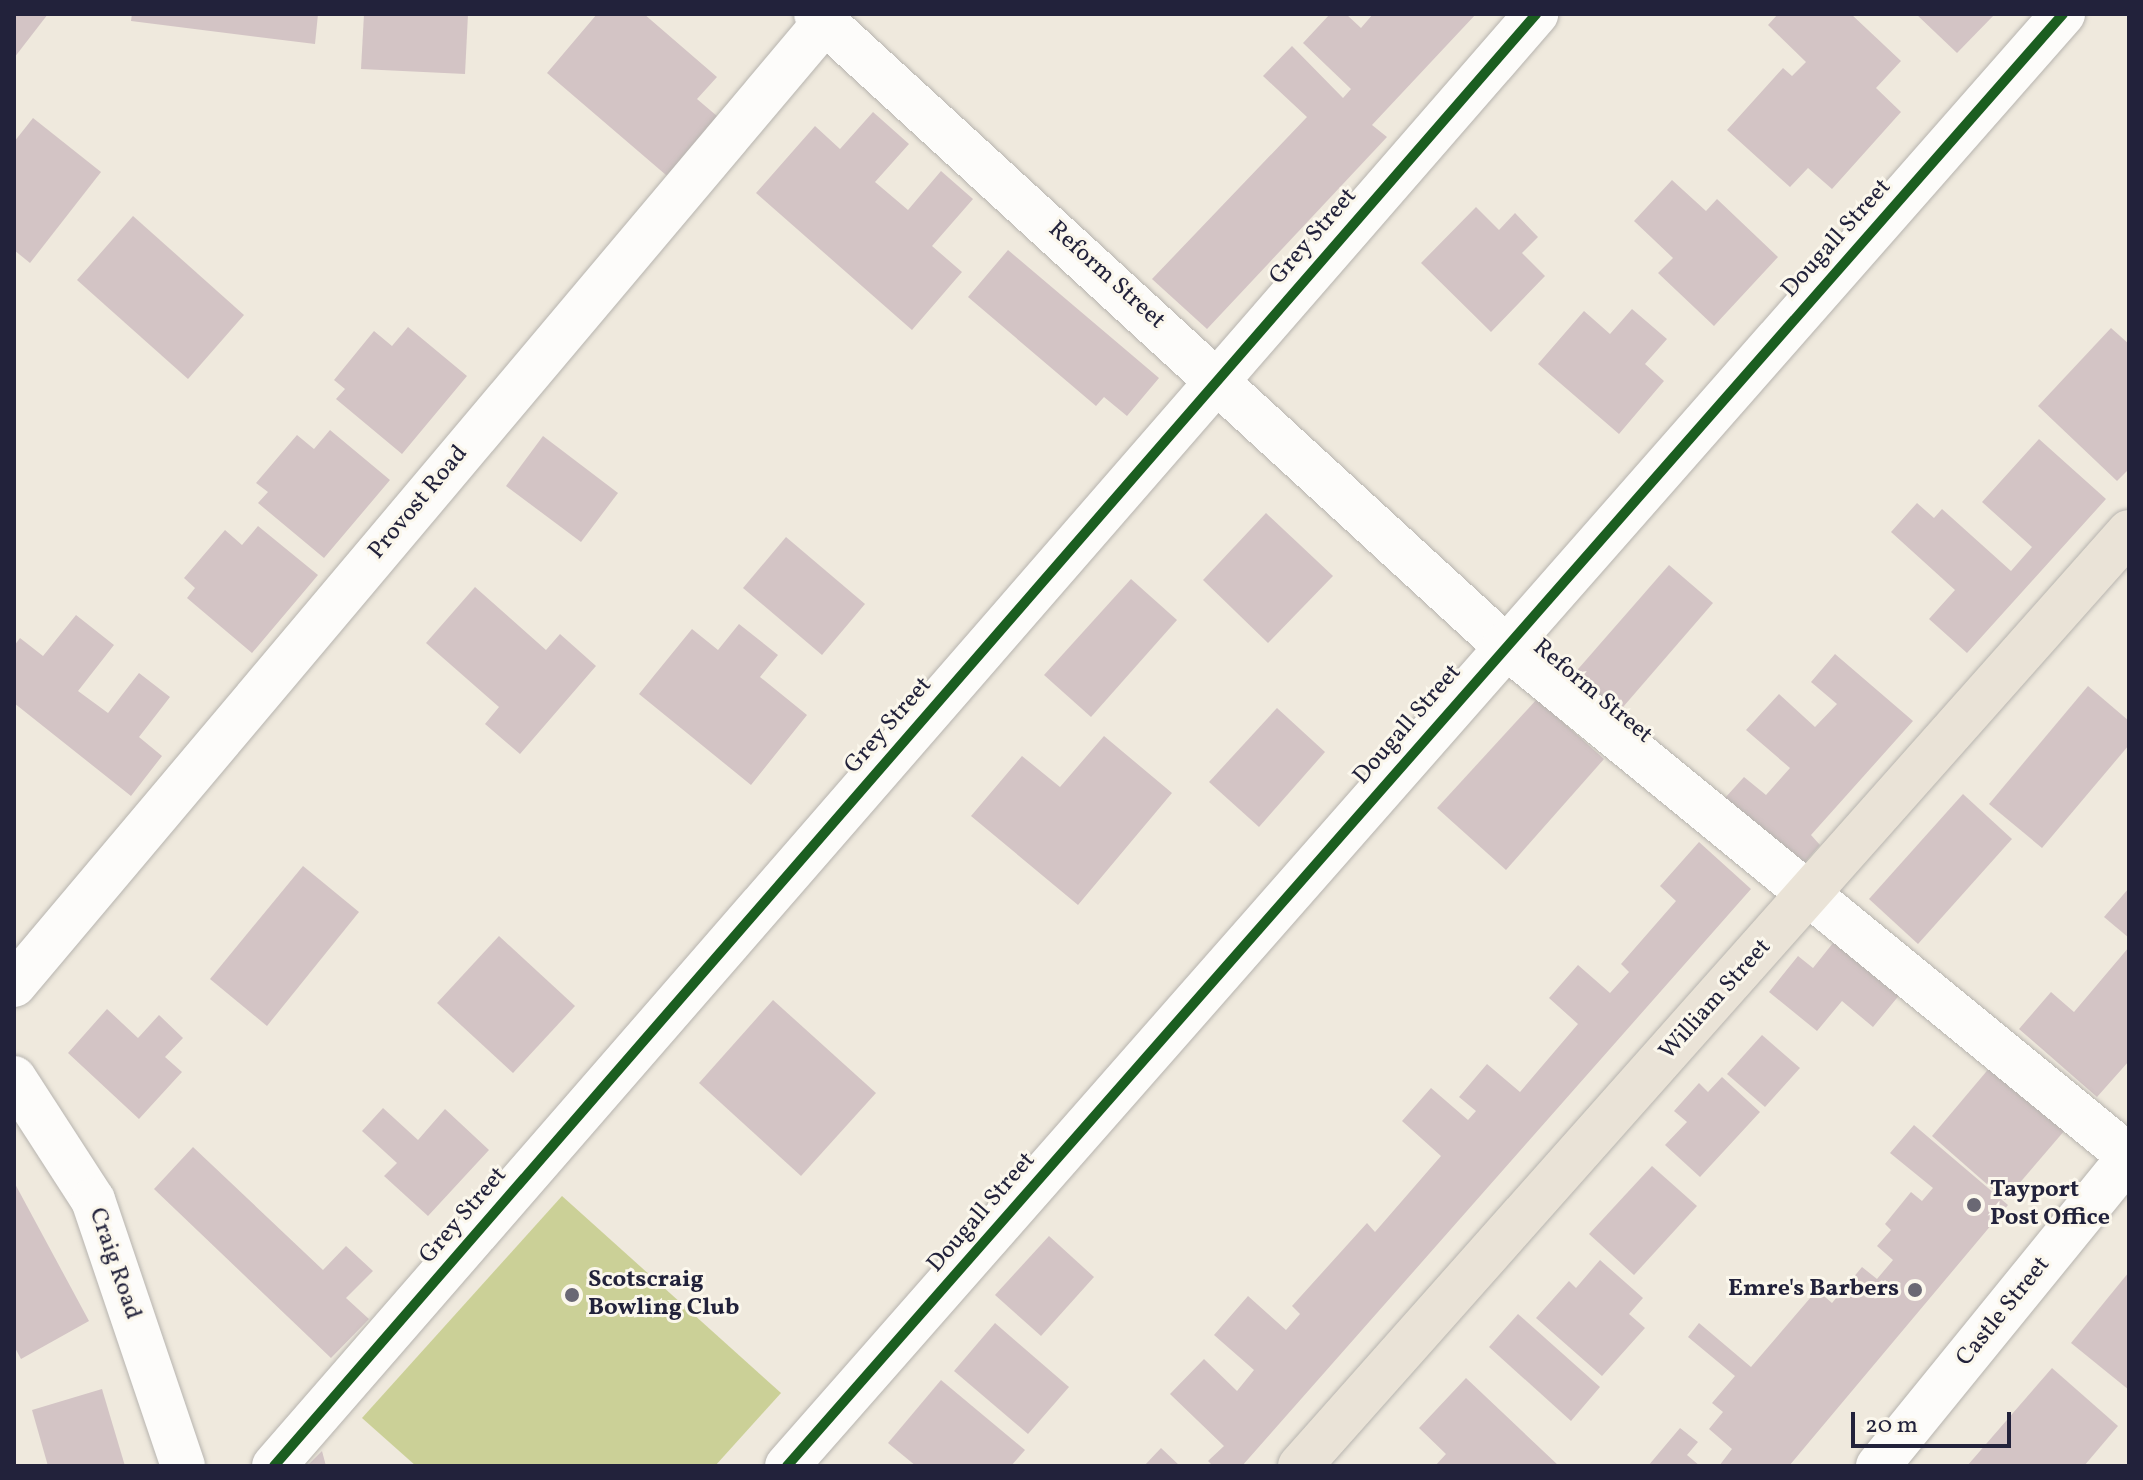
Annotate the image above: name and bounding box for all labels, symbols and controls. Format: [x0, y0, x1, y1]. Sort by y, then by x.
street label: Dougall Street [1776, 174, 1898, 304]
street label: Grey Street [1264, 182, 1364, 292]
street label: Reform Street [1042, 216, 1170, 336]
street label: Provost Road [363, 440, 475, 566]
street label: Reform Street [1526, 634, 1658, 750]
street label: Dougall Street [1348, 659, 1468, 791]
street label: Grey Street [839, 671, 939, 781]
street label: William Street [1654, 933, 1778, 1067]
street label: Dougall Street [922, 1147, 1042, 1279]
street label: Grey Street [414, 1161, 514, 1271]
place label: Tayport Post Office [1990, 1177, 2110, 1233]
marker: Tayport Post Office [1965, 1196, 1983, 1214]
street label: Craig Road [81, 1204, 147, 1324]
street label: Castle Street [1951, 1251, 2057, 1373]
place label: Scotscraig Bowling Club [588, 1267, 739, 1323]
place label: Emre's Barbers [1728, 1276, 1899, 1304]
marker: Emre's Barbers [1906, 1281, 1924, 1299]
marker: Scotscraig Bowling Club [563, 1286, 581, 1304]
scale bar [1855, 1396, 2015, 1446]
text: 20 m [1865, 1409, 1918, 1443]

